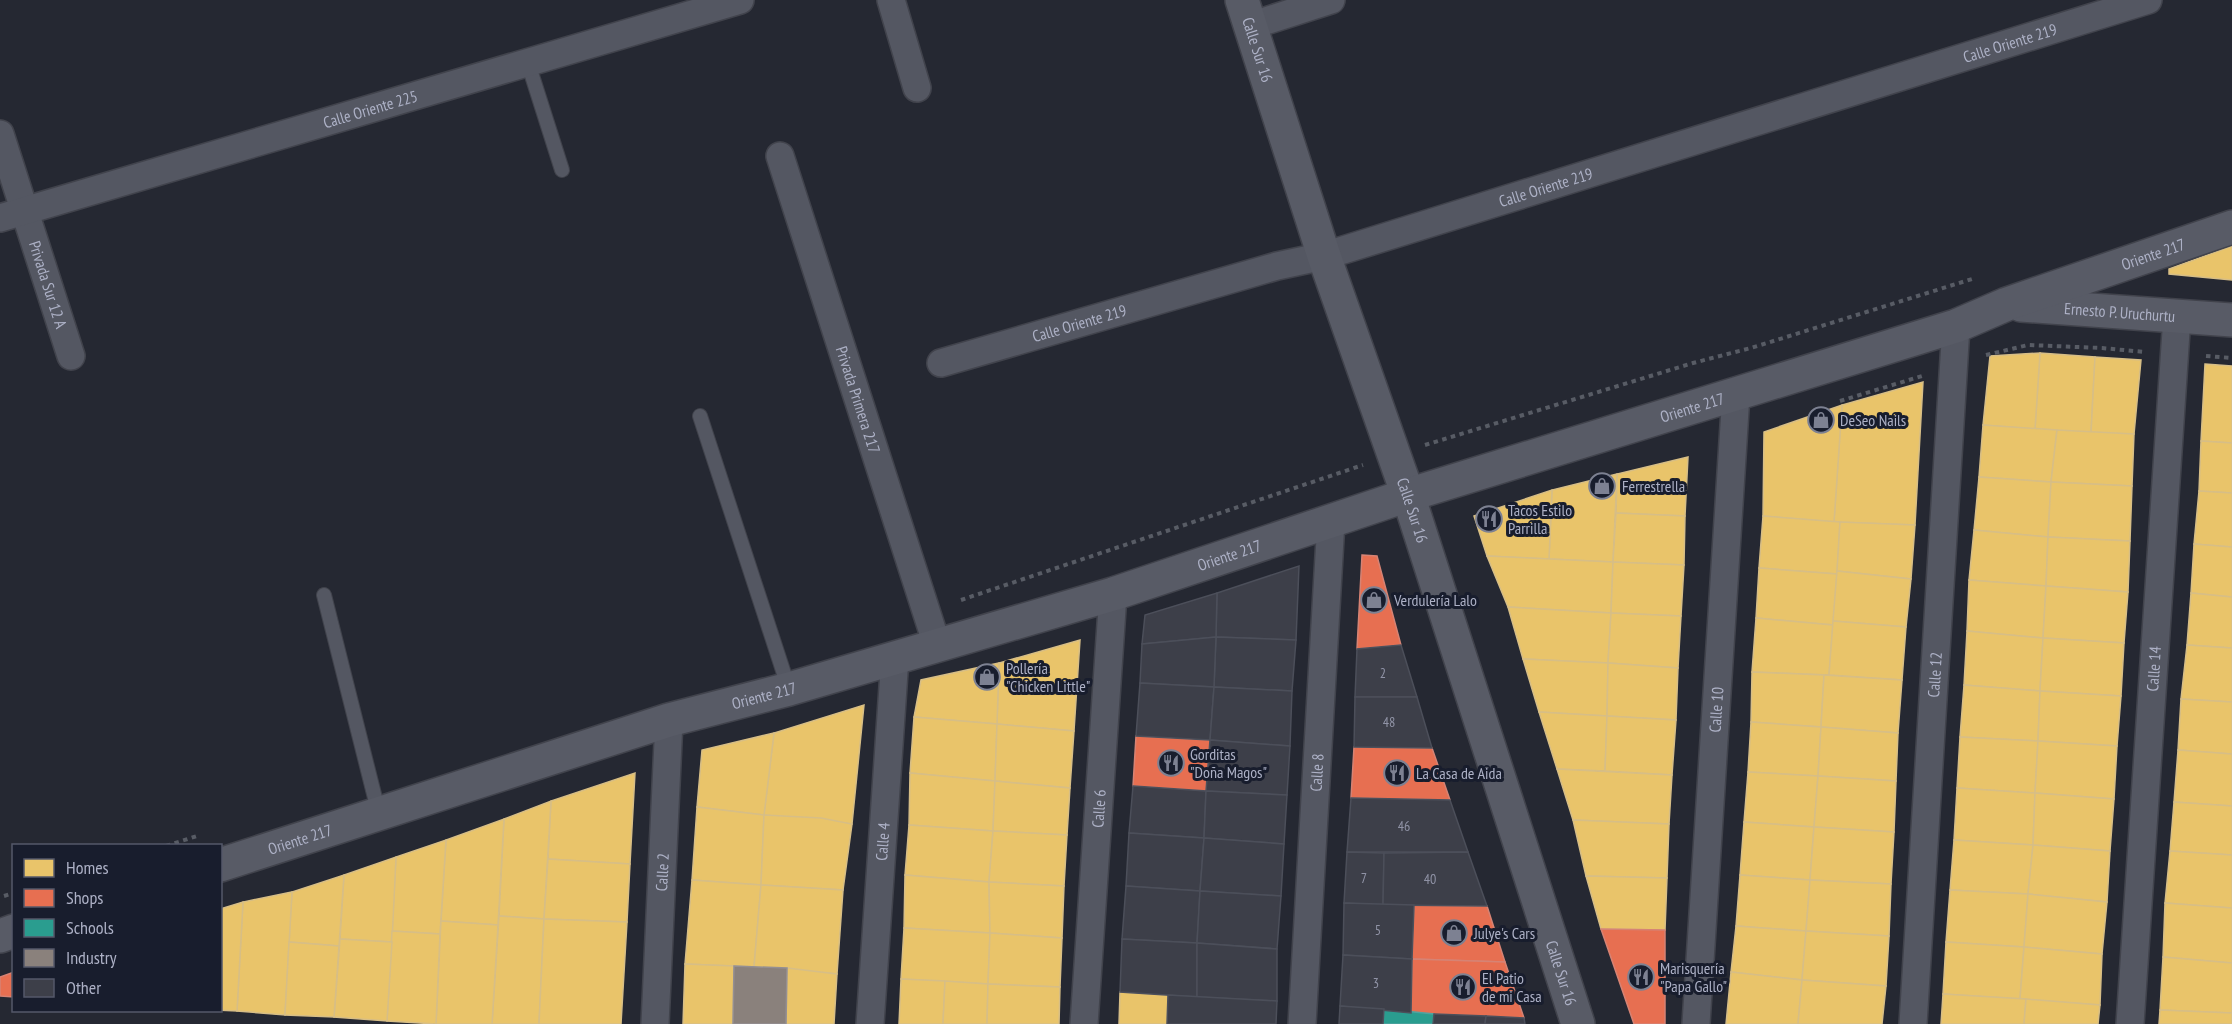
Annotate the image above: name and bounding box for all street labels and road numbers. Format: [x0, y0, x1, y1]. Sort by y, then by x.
street label: Calle Sur 16 [1238, 15, 1278, 84]
street label: Calle Oriente 219 [1960, 19, 2059, 67]
street label: Calle Oriente 225 [321, 86, 420, 132]
street label: Calle Oriente 219 [1496, 163, 1595, 211]
street label: Oriente 217 [2119, 234, 2188, 274]
street label: Privada Sur 12 A [25, 238, 72, 331]
street label: Ernesto P. Uruchurtu [2064, 298, 2176, 326]
street label: Calle Oriente 219 [1030, 300, 1129, 346]
street label: Privada Primera 217 [832, 344, 885, 456]
street label: Oriente 217 [1658, 388, 1727, 427]
street label: Calle Sur 16 [1393, 475, 1433, 545]
street label: Oriente 217 [1195, 535, 1264, 575]
street label: Calle 14 [2142, 645, 2165, 692]
street label: Calle 12 [1923, 651, 1946, 698]
street label: Oriente 217 [729, 677, 799, 713]
street label: Calle 10 [1705, 686, 1727, 733]
street label: Calle 8 [1305, 753, 1328, 792]
street label: Calle 6 [1087, 789, 1110, 828]
street label: Oriente 217 [265, 819, 335, 859]
street label: Calle 4 [871, 822, 894, 861]
street label: Calle 2 [651, 853, 673, 892]
street label: Calle Sur 16 [1542, 938, 1581, 1008]

